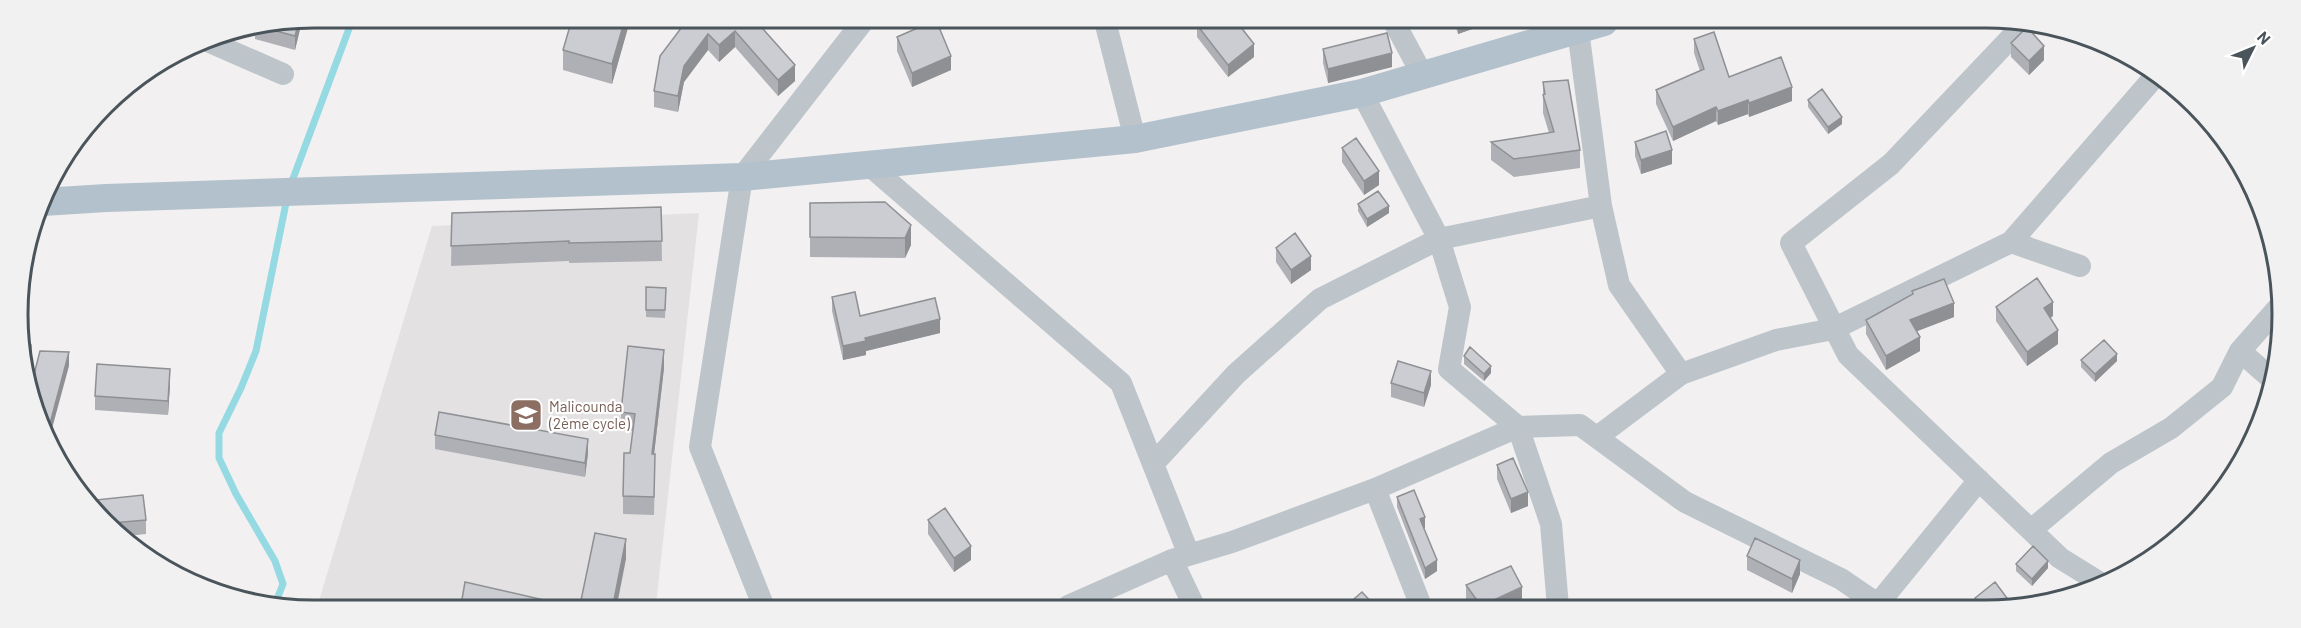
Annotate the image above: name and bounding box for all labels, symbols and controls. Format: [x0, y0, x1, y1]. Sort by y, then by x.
north arrow [2223, 18, 2283, 78]
text: N [2254, 27, 2275, 48]
school or university icon: Malicounda (2ème cycle) [508, 397, 544, 433]
place label: Malicounda (2ème cycle) [548, 397, 630, 432]

